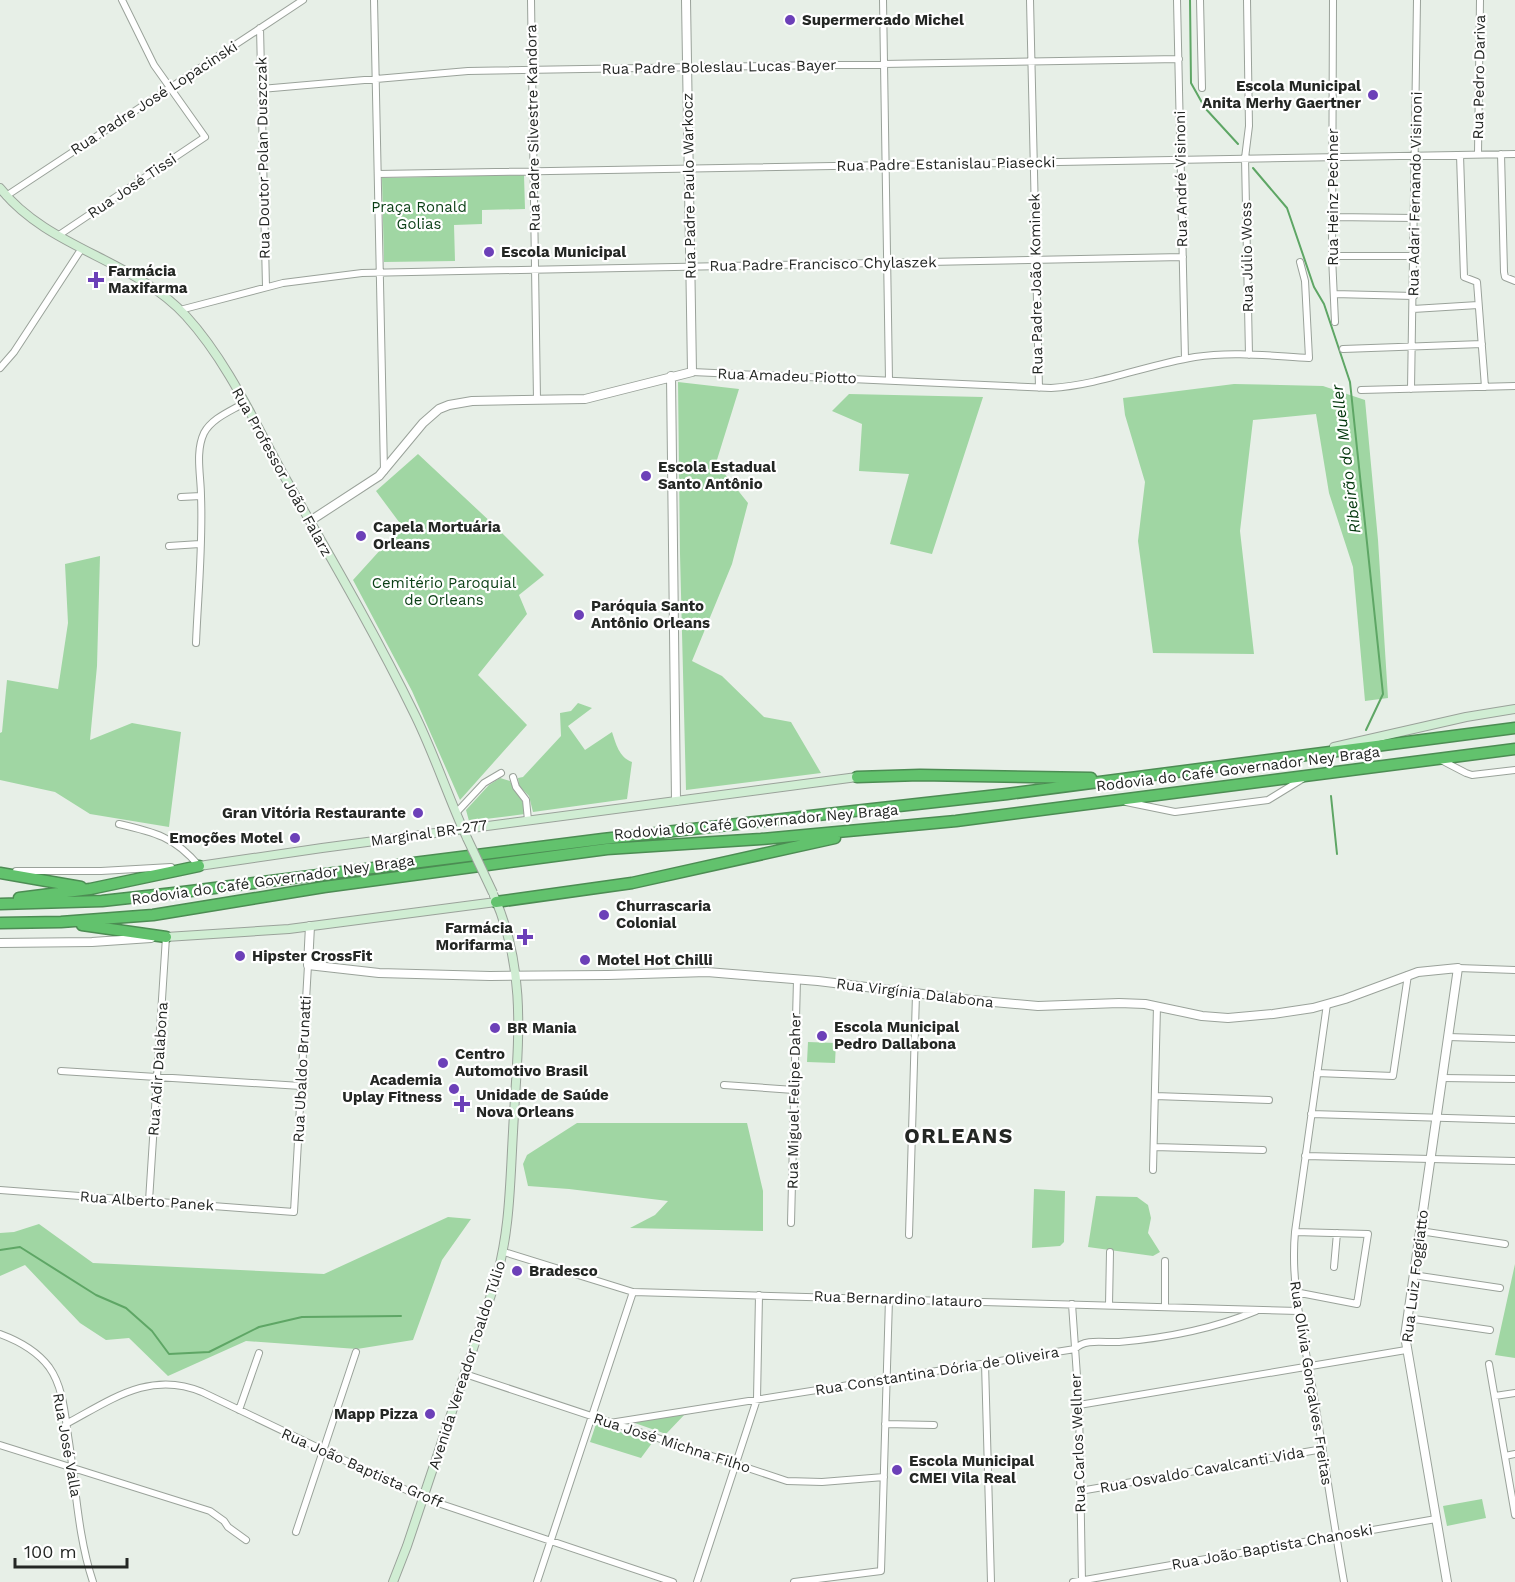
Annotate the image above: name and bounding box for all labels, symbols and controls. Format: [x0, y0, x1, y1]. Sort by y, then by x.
place label: Supermercado Michel [802, 11, 964, 29]
marker: Supermercado Michel [783, 13, 797, 27]
street label: Rua Pedro Dariva [1469, 14, 1489, 140]
street label: Rua Padre Silvestre Kandora [522, 24, 544, 232]
street label: Rua Padre José Lopacinski [67, 37, 241, 159]
street label: Rua Doutor Polan Duszczak [252, 56, 274, 259]
street label: Rua Padre Boleslau Lucas Bayer [601, 56, 837, 78]
place label: Escola Municipal Anita Merhy Gaertner [1202, 77, 1362, 112]
marker: Escola Municipal Anita Merhy Gaertner [1366, 88, 1380, 102]
street label: Rua Adari Fernando Visinoni [1404, 91, 1426, 297]
street label: Rua Padre Paulo Warkocz [678, 93, 700, 279]
street label: Rua André Visinoni [1171, 111, 1191, 247]
street label: Rua Heinz Pechner [1324, 128, 1342, 266]
street label: Rua José Tissi [84, 150, 180, 222]
street label: Rua Padre Estanislau Piasecki [836, 153, 1056, 175]
street label: Rua Padre João Kominek [1025, 193, 1047, 375]
park label: Praça Ronald Golias [371, 198, 467, 233]
street label: Rua Júlio Woss [1237, 201, 1257, 312]
place label: Escola Municipal [501, 243, 626, 261]
marker: Escola Municipal [482, 245, 496, 259]
street label: Rua Padre Francisco Chylaszek [709, 253, 937, 275]
place label: Farmácia Maxifarma [108, 262, 188, 297]
marker: Farmácia Maxifarma [89, 273, 103, 287]
street label: Rua Amadeu Piotto [717, 365, 857, 387]
water label: Ribeirão do Mueller [1327, 383, 1365, 534]
street label: Rua Professor João Falarz [228, 385, 336, 559]
place label: Escola Estadual Santo Antônio [658, 458, 776, 493]
marker: Escola Estadual Santo Antônio [639, 469, 653, 483]
place label: Capela Mortuária Orleans [373, 518, 501, 553]
marker: Capela Mortuária Orleans [354, 529, 368, 543]
park label: Cemitério Paroquial de Orleans [372, 574, 517, 609]
place label: Paróquia Santo Antônio Orleans [591, 597, 710, 632]
marker: Paróquia Santo Antônio Orleans [572, 608, 586, 622]
street label: Rodovia do Café Governador Ney Braga [1095, 743, 1381, 795]
street label: Rodovia do Café Governador Ney Braga [613, 801, 900, 843]
place label: Gran Vitória Restaurante [222, 804, 406, 822]
marker: Gran Vitória Restaurante [411, 806, 425, 820]
street label: Marginal BR-277 [370, 816, 488, 850]
place label: Emoções Motel [169, 829, 283, 847]
marker: Emoções Motel [288, 831, 302, 845]
street label: Rodovia do Café Governador Ney Braga [130, 851, 416, 909]
place label: Churrascaria Colonial [616, 897, 711, 932]
marker: Churrascaria Colonial [597, 908, 611, 922]
place label: Farmácia Morifarma [436, 919, 513, 954]
marker: Farmácia Morifarma [518, 930, 532, 944]
place label: Hipster CrossFit [252, 947, 373, 965]
marker: Hipster CrossFit [233, 949, 247, 963]
place label: Motel Hot Chilli [597, 951, 713, 969]
marker: Motel Hot Chilli [578, 953, 592, 967]
street label: Rua Virgínia Dalabona [835, 974, 995, 1012]
street label: Rua Ubaldo Brunatti [289, 995, 315, 1143]
street label: Rua Adir Dalabona [144, 1001, 172, 1137]
street label: Rua Miguel Felipe Daher [783, 1013, 805, 1189]
place label: Escola Municipal Pedro Dallabona [834, 1018, 959, 1053]
place label: BR Mania [507, 1019, 577, 1037]
marker: BR Mania [488, 1021, 502, 1035]
marker: Escola Municipal Pedro Dallabona [815, 1029, 829, 1043]
place label: Centro Automotivo Brasil [455, 1045, 588, 1080]
marker: Centro Automotivo Brasil [436, 1056, 450, 1070]
place label: Academia Uplay Fitness [342, 1071, 442, 1106]
marker: Academia Uplay Fitness [447, 1082, 461, 1096]
place label: Unidade de Saúde Nova Orleans [476, 1086, 609, 1121]
marker: Unidade de Saúde Nova Orleans [453, 1095, 471, 1113]
district label: ORLEANS [904, 1123, 1014, 1148]
street label: Rua Alberto Panek [79, 1187, 215, 1215]
street label: Rua Luiz Foggiatto [1398, 1209, 1432, 1343]
street label: Avenida Vereador Toaldo Túlio [425, 1258, 509, 1472]
place label: Bradesco [529, 1262, 598, 1280]
marker: Bradesco [510, 1264, 524, 1278]
street label: Rua Olívia Gonçalves Freitas [1286, 1280, 1336, 1487]
street label: Rua Bernardino Iatauro [813, 1287, 983, 1311]
street label: Rua Constantina Dória de Oliveira [814, 1343, 1061, 1399]
street label: Rua Carlos Wellner [1067, 1373, 1089, 1513]
street label: Rua José Valla [49, 1391, 85, 1499]
place label: Mapp Pizza [334, 1405, 418, 1423]
marker: Mapp Pizza [423, 1407, 437, 1421]
street label: Rua José Michna Filho [591, 1409, 753, 1477]
street label: Rua João Baptista Groff [279, 1424, 446, 1512]
street label: Rua Osvaldo Cavalcanti Vida [1098, 1443, 1306, 1497]
place label: Escola Municipal CMEI Vila Real [909, 1452, 1034, 1487]
marker: Escola Municipal CMEI Vila Real [890, 1463, 904, 1477]
street label: Rua João Baptista Chanoski [1170, 1520, 1374, 1574]
scale bar [15, 1531, 128, 1569]
text: 100 m [24, 1541, 77, 1562]

